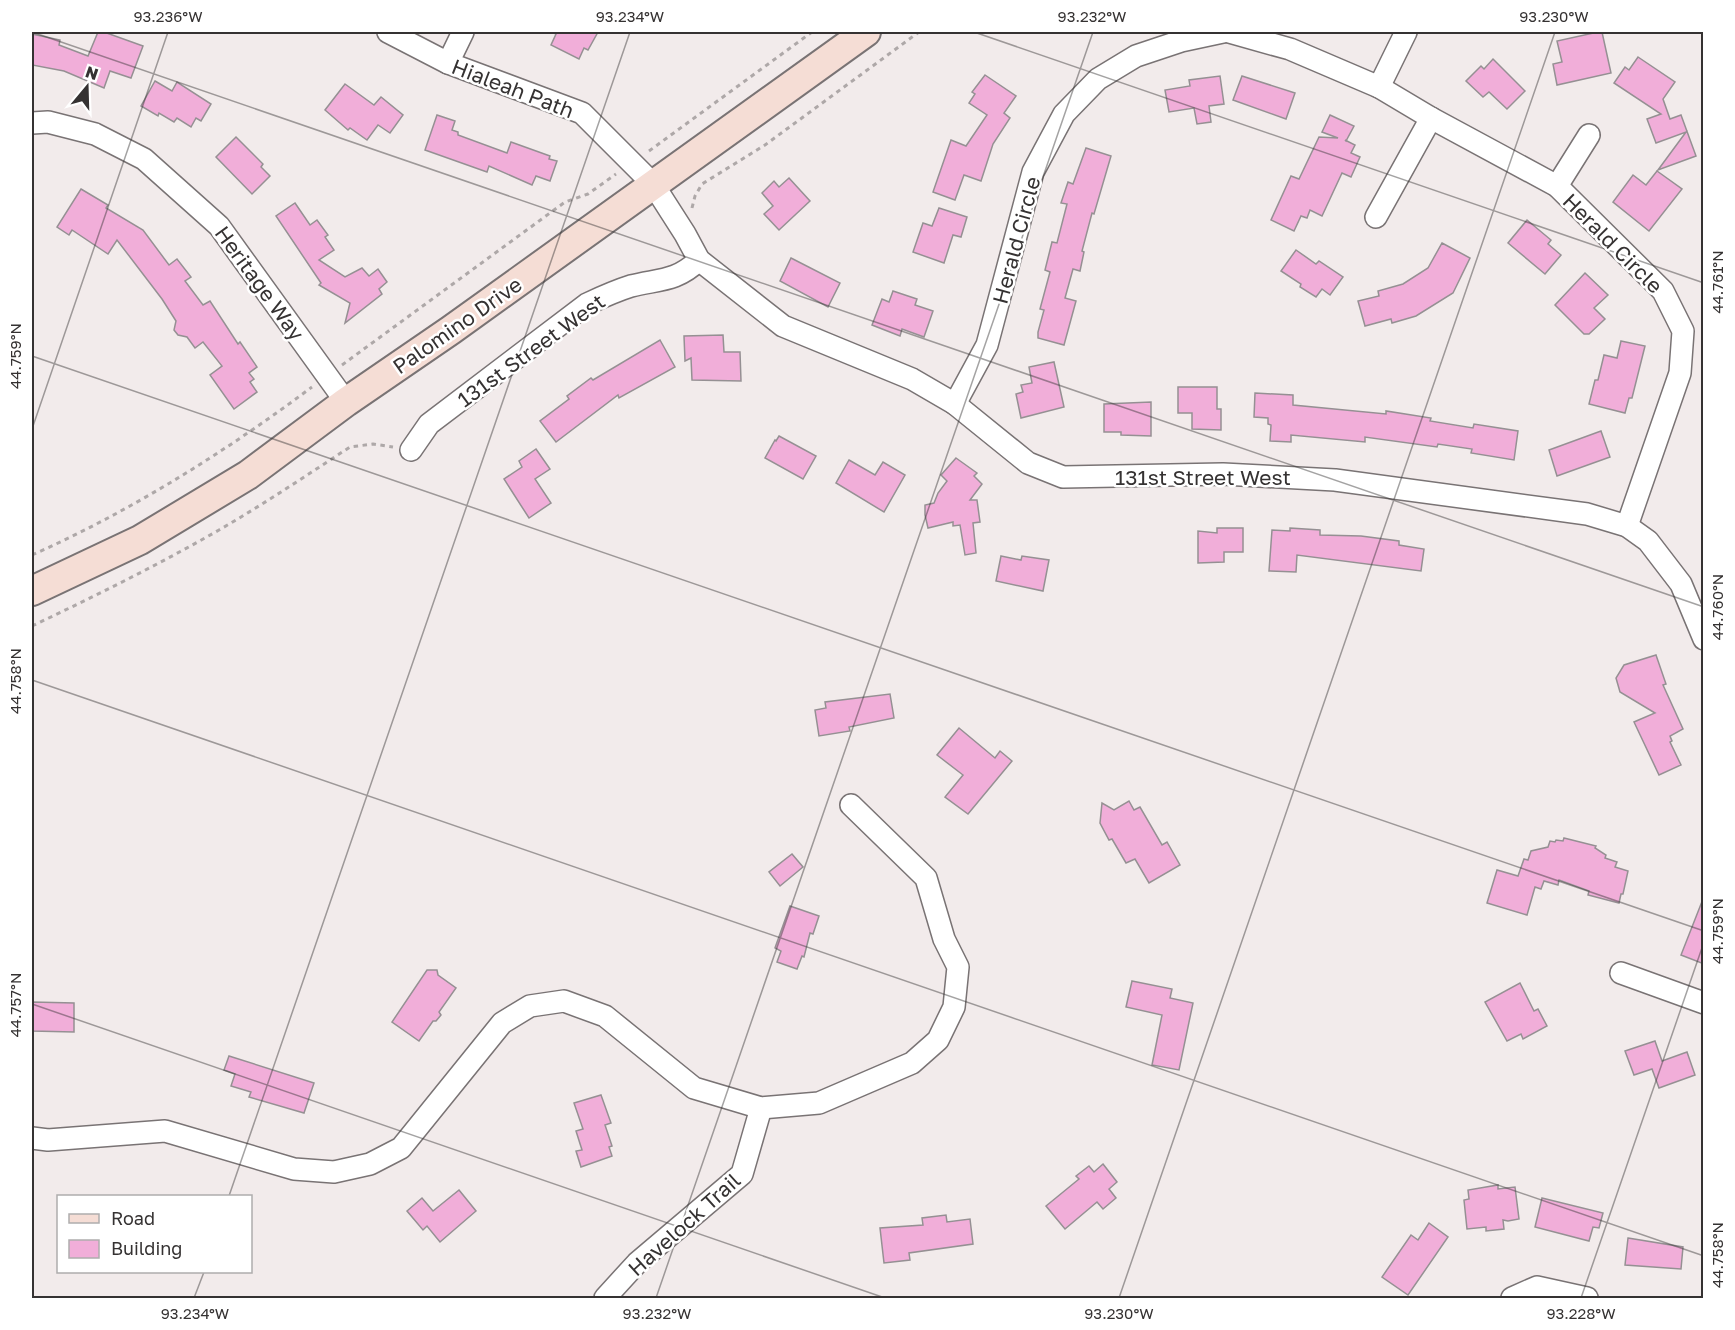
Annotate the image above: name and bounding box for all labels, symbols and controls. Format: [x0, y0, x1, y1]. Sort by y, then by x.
text: 93.236°W [133, 7, 203, 25]
text: 93.234°W [596, 7, 664, 25]
text: 93.232°W [1058, 7, 1126, 25]
text: 93.230°W [1519, 7, 1589, 25]
street label: Hialeah Path [448, 53, 578, 123]
north arrow [57, 57, 117, 117]
text: N [83, 61, 101, 84]
street label: Herald Circle [987, 174, 1045, 306]
street label: Herald Circle [1558, 188, 1668, 298]
street label: Heritage Way [210, 221, 310, 345]
text: 44.761°N [1708, 250, 1726, 314]
street label: Palomino Drive [387, 271, 527, 379]
street label: 131st Street West [452, 288, 610, 412]
text: 44.759°N [6, 323, 24, 389]
street label: 131st Street West [1115, 464, 1291, 490]
text: 44.760°N [1708, 574, 1726, 640]
text: 44.758°N [6, 648, 24, 714]
text: 44.759°N [1708, 898, 1726, 964]
text: 44.757°N [6, 973, 24, 1037]
street label: Havelock Trail [623, 1167, 745, 1281]
legend [57, 1195, 252, 1273]
text: Road [111, 1207, 155, 1229]
text: 44.758°N [1708, 1222, 1726, 1288]
text: Building [111, 1237, 182, 1259]
text: 93.234°W [161, 1304, 229, 1322]
text: 93.232°W [623, 1304, 691, 1322]
text: 93.230°W [1084, 1304, 1154, 1322]
text: 93.228°W [1546, 1304, 1616, 1322]

